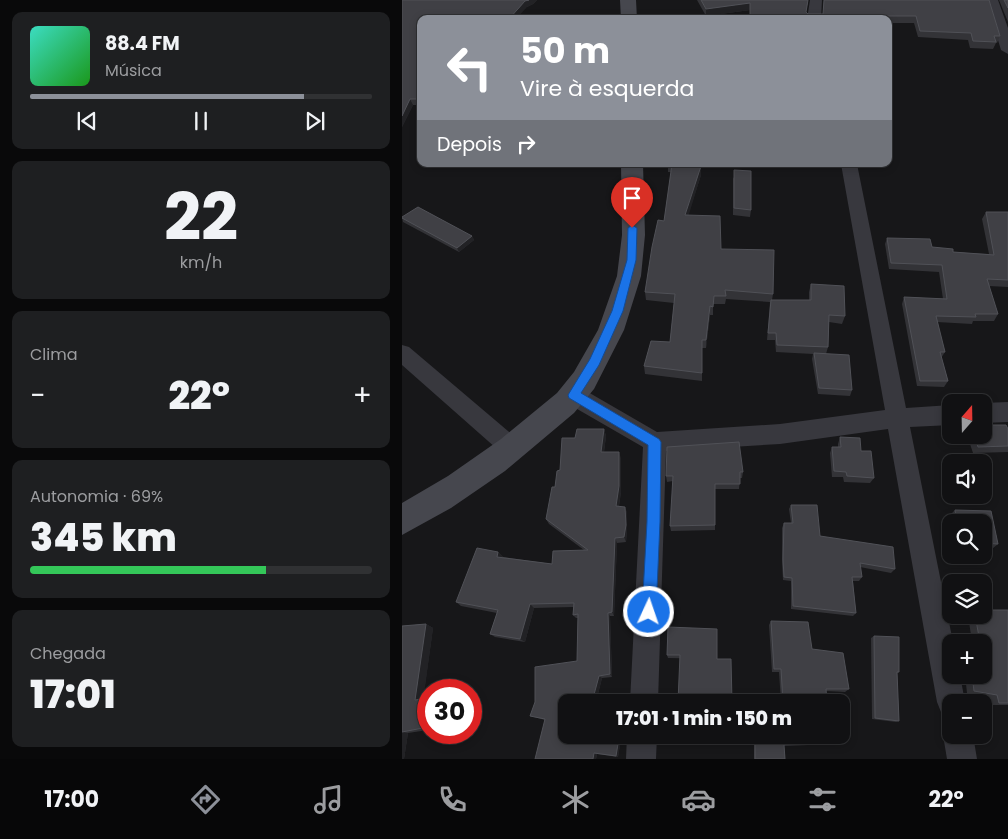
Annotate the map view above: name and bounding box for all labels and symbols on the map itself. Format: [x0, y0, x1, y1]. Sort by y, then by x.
pin [611, 177, 653, 228]
north arrow [942, 394, 992, 444]
position arrow [622, 585, 674, 637]
speed limit sign: 30 [417, 679, 482, 744]

